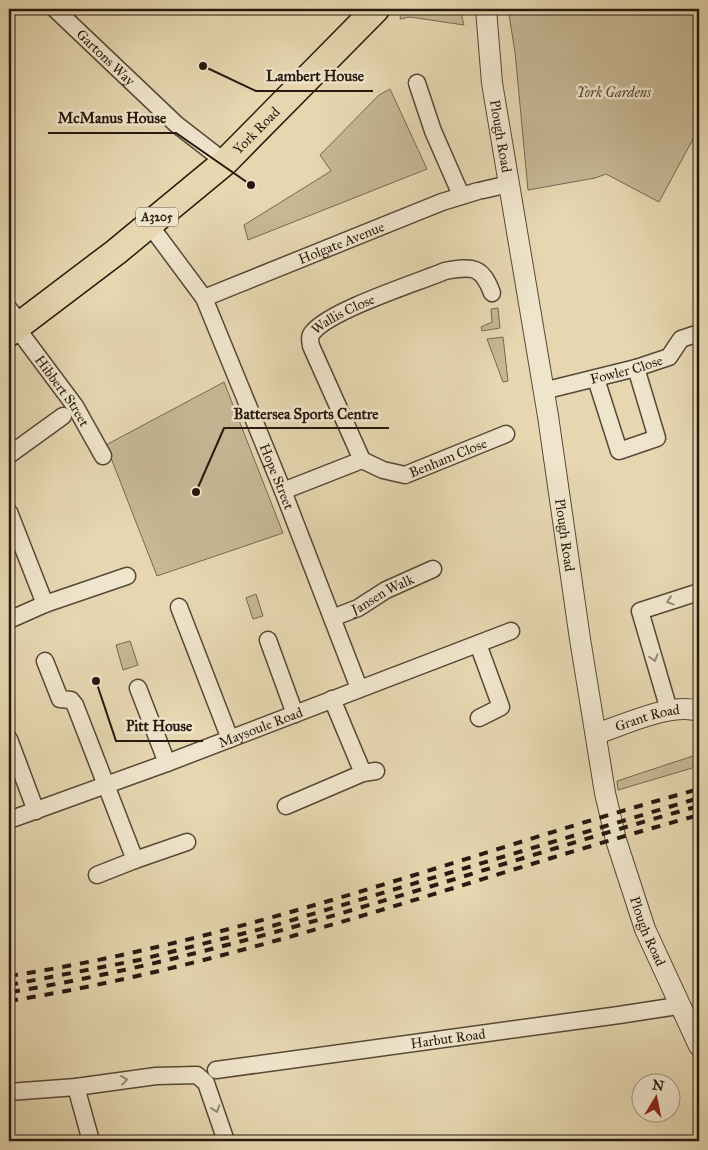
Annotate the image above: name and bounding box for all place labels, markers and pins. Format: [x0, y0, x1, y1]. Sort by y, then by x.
callout: Lambert House [256, 61, 373, 91]
callout: McManus House [48, 103, 176, 133]
callout: Battersea Sports Centre [224, 398, 389, 428]
callout: Pitt House [116, 711, 203, 741]

